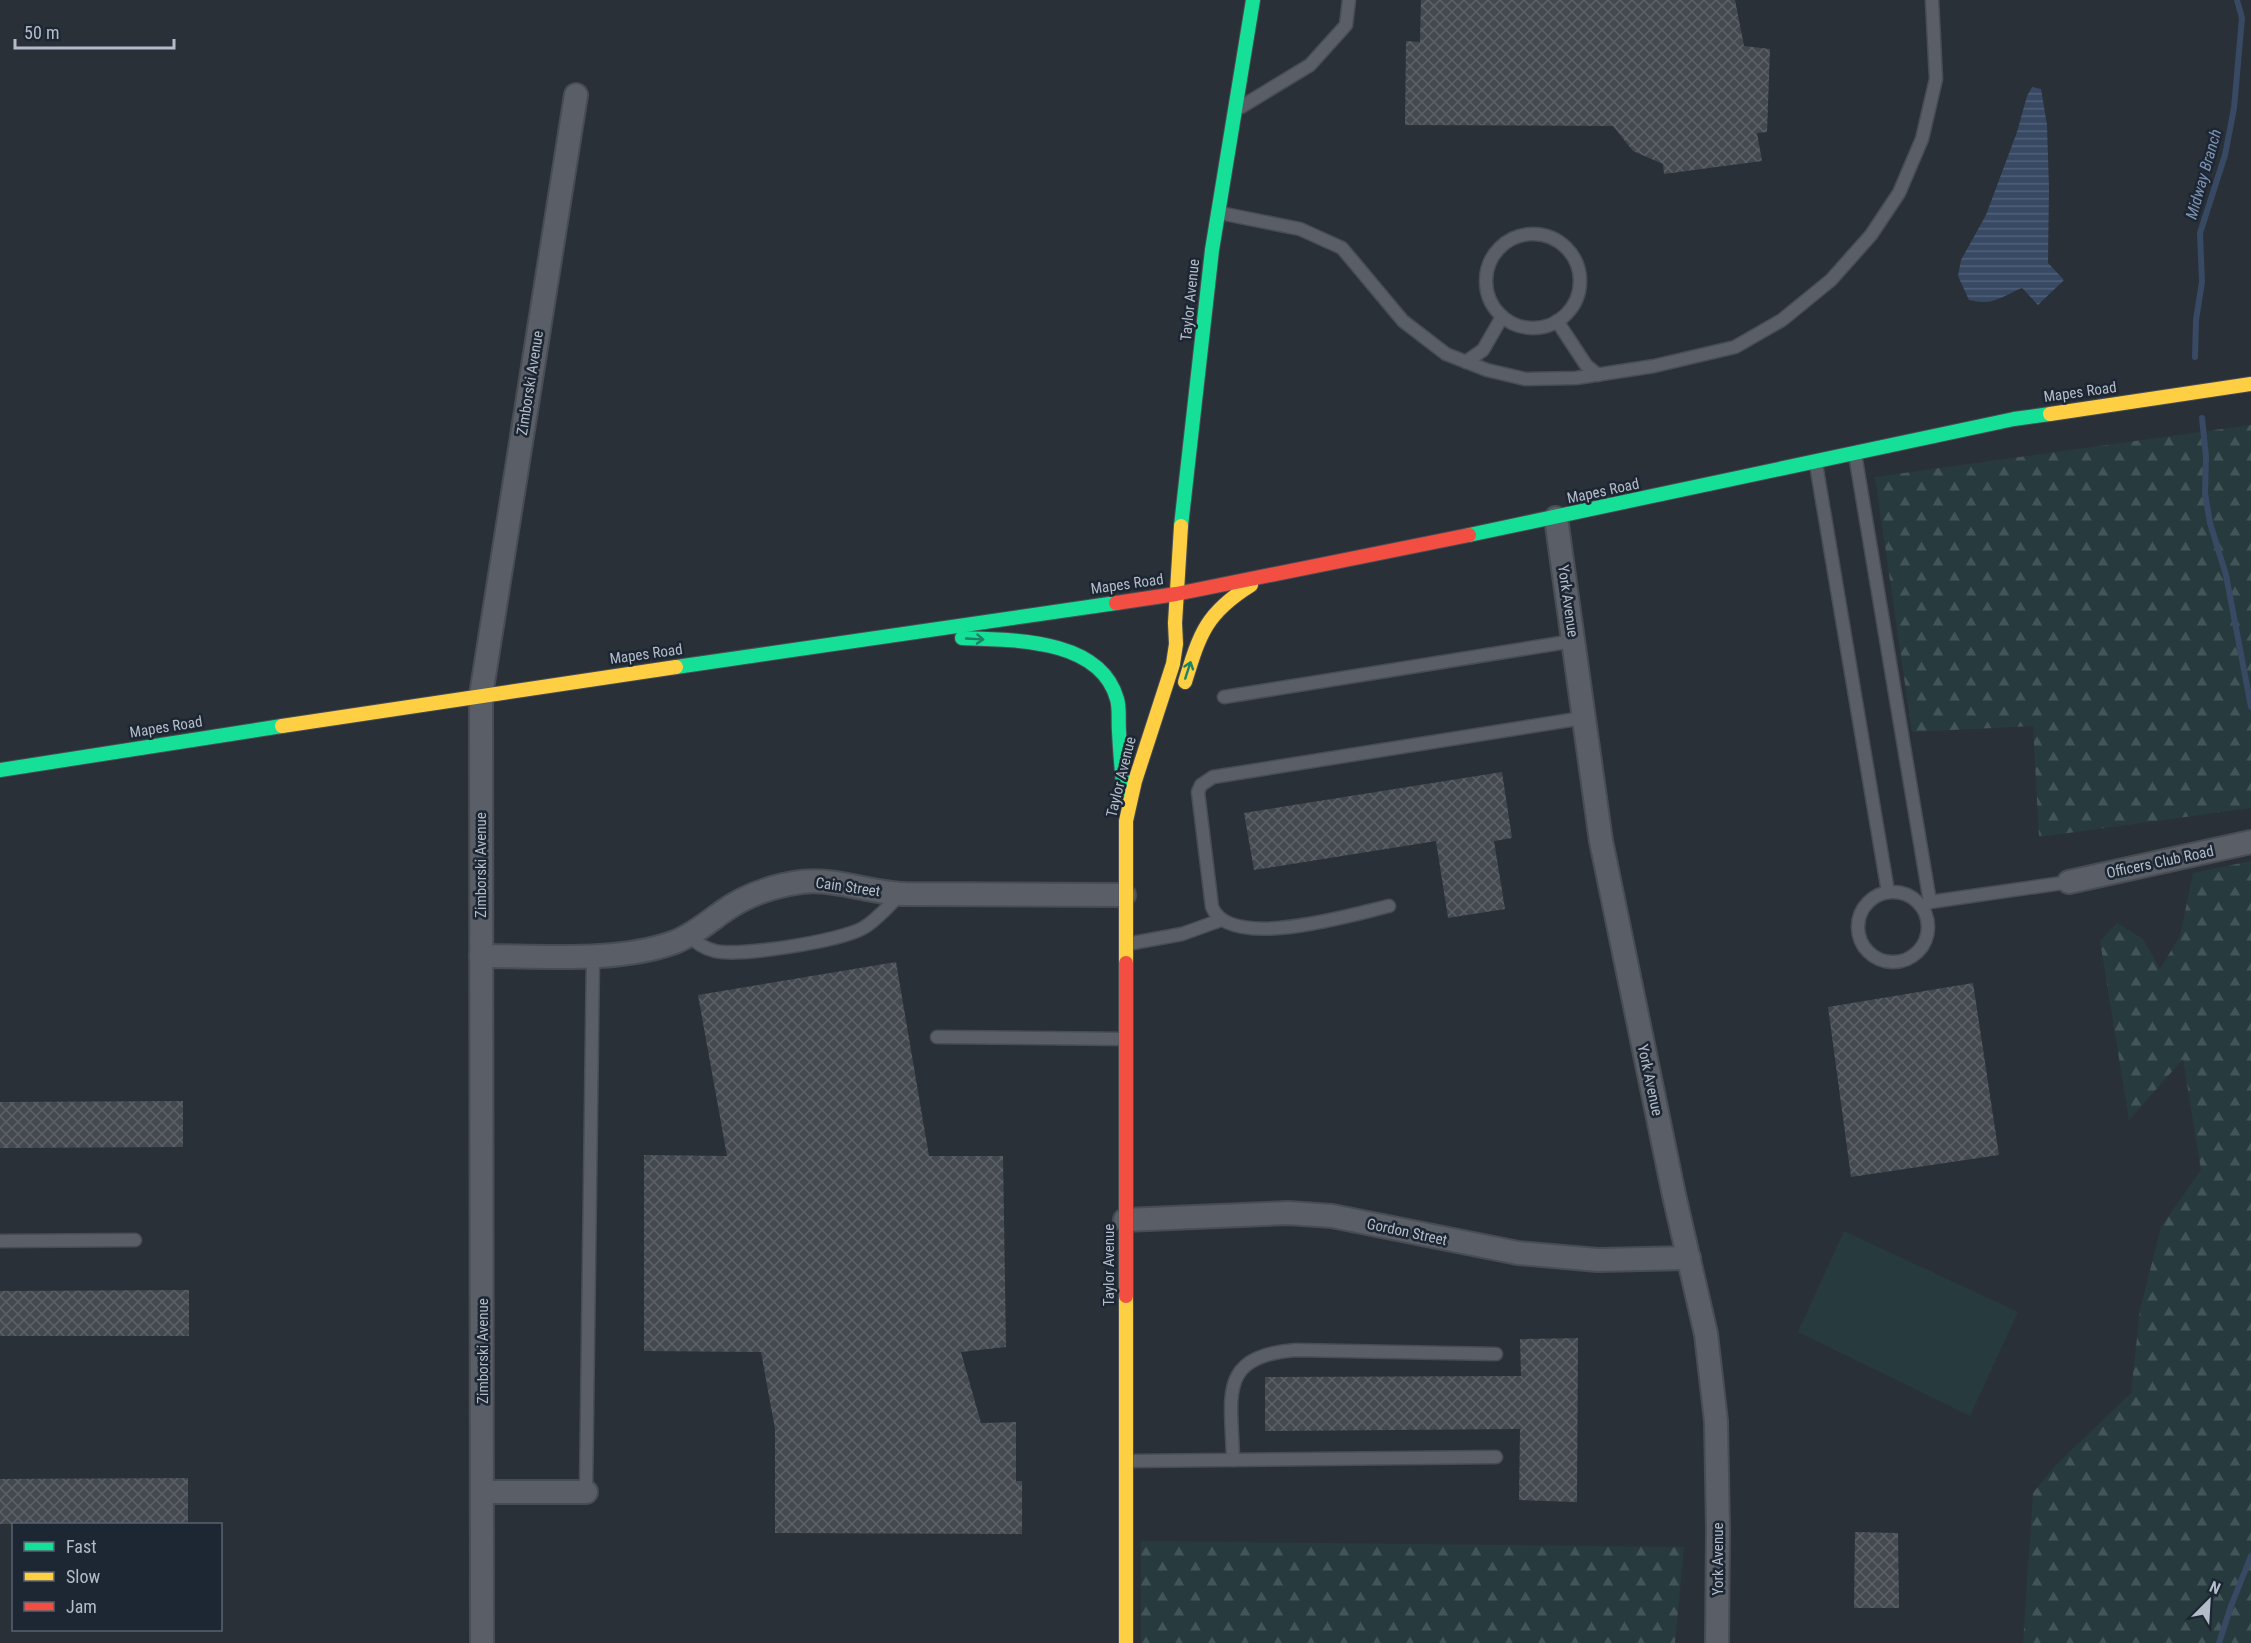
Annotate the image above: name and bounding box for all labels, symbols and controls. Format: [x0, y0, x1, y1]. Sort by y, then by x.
scale bar [15, 12, 174, 50]
text: 50 m [24, 22, 59, 43]
water label: Midway Branch [2182, 127, 2225, 221]
street label: Taylor Avenue [1177, 258, 1203, 342]
street label: Zimborski Avenue [513, 329, 547, 437]
street label: Mapes Road [2042, 378, 2118, 406]
street label: Mapes Road [1565, 475, 1641, 507]
street label: York Avenue [1554, 564, 1582, 638]
street label: Mapes Road [1089, 570, 1165, 598]
one-way arrow [964, 633, 984, 644]
street label: Mapes Road [608, 640, 684, 668]
one-way arrow [1184, 661, 1195, 680]
street label: Mapes Road [128, 712, 204, 742]
street label: Taylor Avenue [1102, 735, 1140, 819]
street label: Zimborski Avenue [472, 812, 490, 918]
street label: Officers Club Road [2105, 842, 2215, 882]
street label: Cain Street [815, 874, 881, 900]
street label: York Avenue [1634, 1042, 1666, 1118]
street label: Gordon Street [1365, 1215, 1449, 1249]
street label: Taylor Avenue [1100, 1224, 1118, 1306]
street label: Zimborski Avenue [474, 1298, 492, 1404]
legend [12, 1523, 222, 1631]
street label: York Avenue [1709, 1523, 1727, 1595]
text: Fast [66, 1536, 97, 1557]
text: Slow [66, 1566, 101, 1587]
north arrow [2179, 1571, 2239, 1631]
text: N [2207, 1577, 2223, 1598]
text: Jam [66, 1596, 97, 1617]

